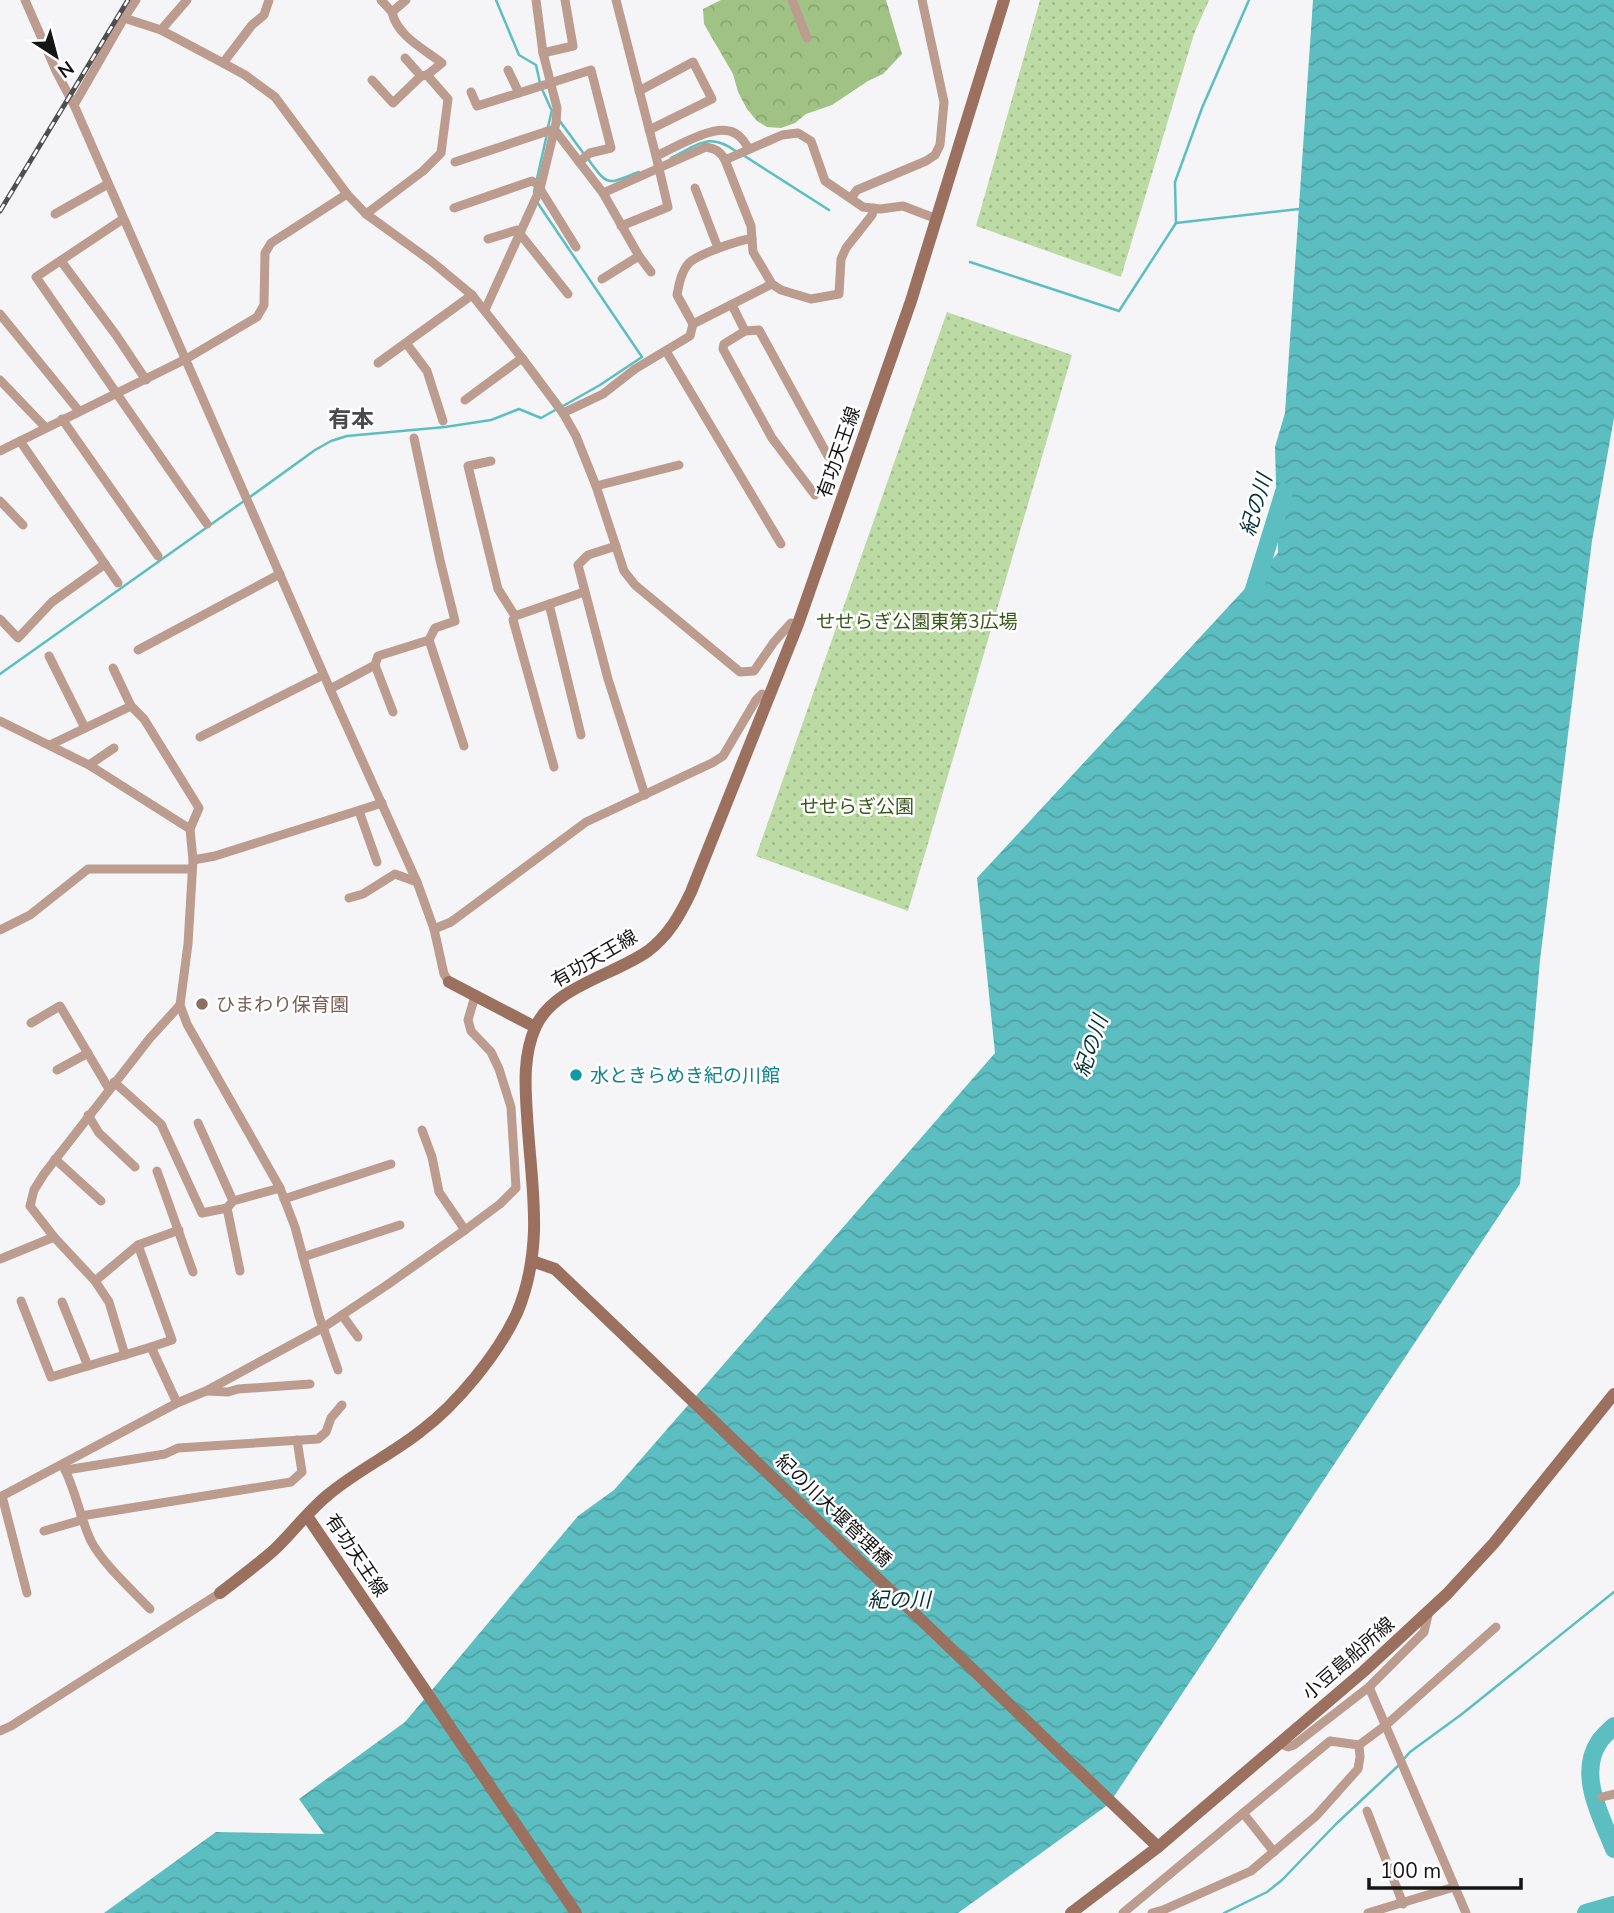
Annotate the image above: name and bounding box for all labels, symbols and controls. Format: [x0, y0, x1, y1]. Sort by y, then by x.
north arrow [21, 21, 91, 91]
text: N [52, 54, 79, 84]
street label: 有功天王線 [811, 403, 867, 501]
district label: 有本 [328, 404, 374, 435]
water label: 紀の川 [1233, 469, 1279, 539]
park label: せせらぎ公園東第3広場 [816, 609, 1018, 635]
park label: せせらぎ公園 [800, 794, 914, 820]
street label: 有功天王線 [547, 924, 642, 994]
place label: ひまわり保育園 [216, 992, 349, 1018]
marker: ひまわり保育園 [194, 996, 210, 1012]
water label: 紀の川 [1068, 1010, 1115, 1080]
place label: 水ときらめき紀の川館 [590, 1063, 780, 1089]
marker: 水ときらめき紀の川館 [568, 1067, 584, 1083]
street label: 紀の川大堰管理橋 [770, 1449, 897, 1573]
street label: 有功天王線 [319, 1509, 394, 1602]
water label: 紀の川 [868, 1586, 932, 1614]
street label: 小豆島船所線 [1297, 1612, 1400, 1706]
scale bar [1369, 1846, 1521, 1890]
text: 100 m [1380, 1857, 1441, 1885]

